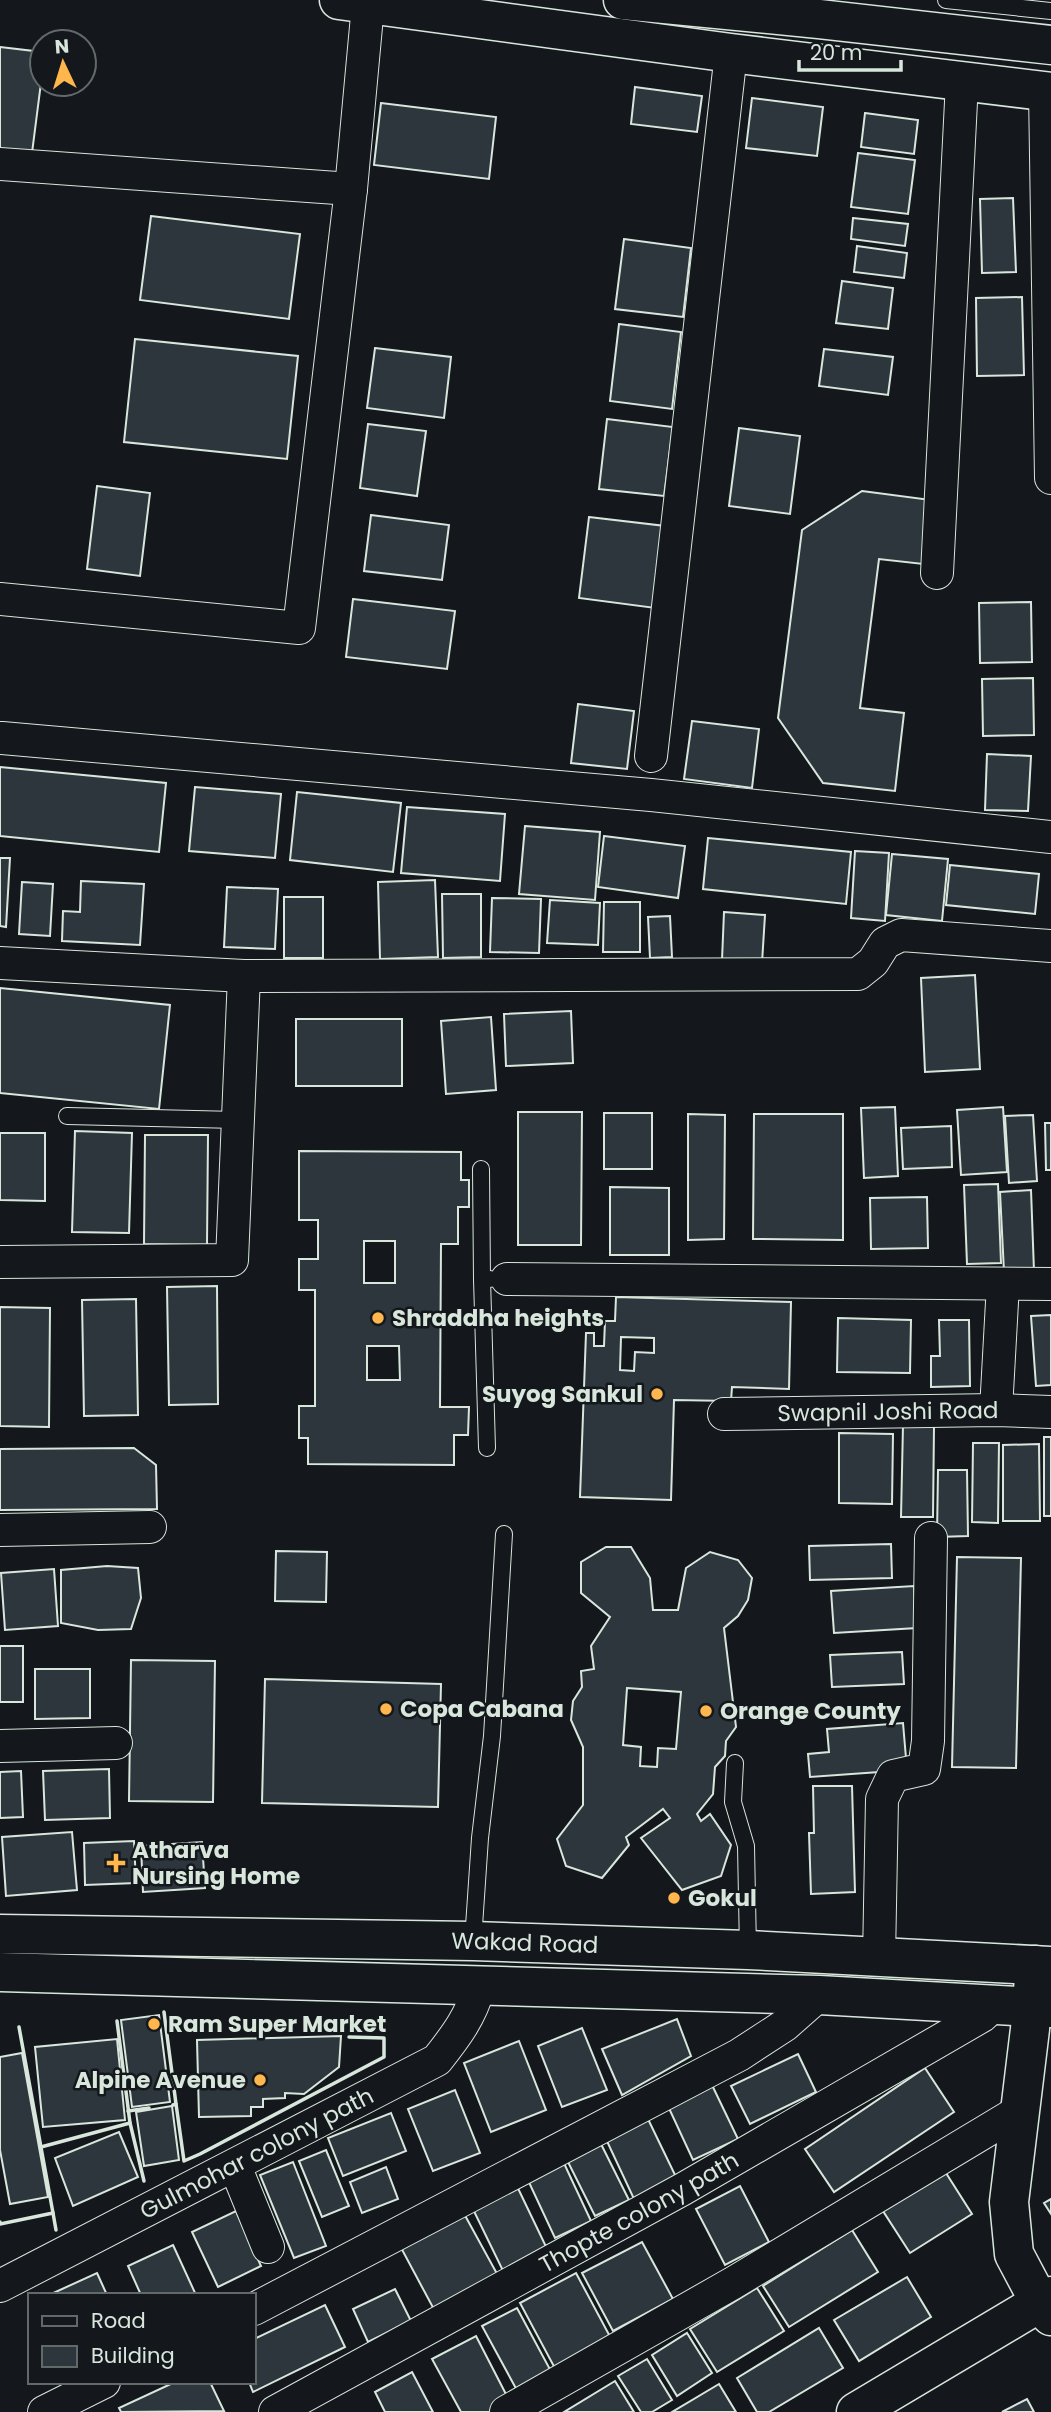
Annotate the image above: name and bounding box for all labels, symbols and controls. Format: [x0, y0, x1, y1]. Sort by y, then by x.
north arrow [28, 28, 98, 98]
scale bar [799, 28, 900, 72]
text: N [54, 33, 70, 61]
text: 20 m [810, 38, 863, 67]
place label: Shraddha heights [392, 1302, 604, 1334]
marker: Shraddha heights [370, 1310, 386, 1326]
place label: Suyog Sankul [482, 1378, 643, 1410]
marker: Suyog Sankul [649, 1386, 665, 1402]
street label: Swapnil Joshi Road [777, 1394, 999, 1429]
place label: Copa Cabana [400, 1693, 564, 1725]
place label: Orange County [720, 1695, 901, 1727]
marker: Copa Cabana [378, 1701, 394, 1717]
marker: Orange County [698, 1703, 714, 1719]
place label: Atharva Nursing Home [132, 1834, 300, 1892]
marker: Atharva Nursing Home [106, 1853, 126, 1873]
place label: Gokul [688, 1882, 757, 1914]
marker: Gokul [666, 1890, 682, 1906]
street label: Wakad Road [451, 1925, 599, 1961]
place label: Ram Super Market [168, 2008, 386, 2040]
marker: Ram Super Market [146, 2016, 162, 2032]
place label: Alpine Avenue [75, 2064, 246, 2096]
marker: Alpine Avenue [252, 2072, 268, 2088]
street label: Gulmohar colony path [134, 2080, 379, 2227]
street label: Thopte colony path [533, 2144, 744, 2281]
legend [28, 2293, 256, 2384]
text: Road [91, 2306, 146, 2335]
text: Building [91, 2341, 175, 2370]

